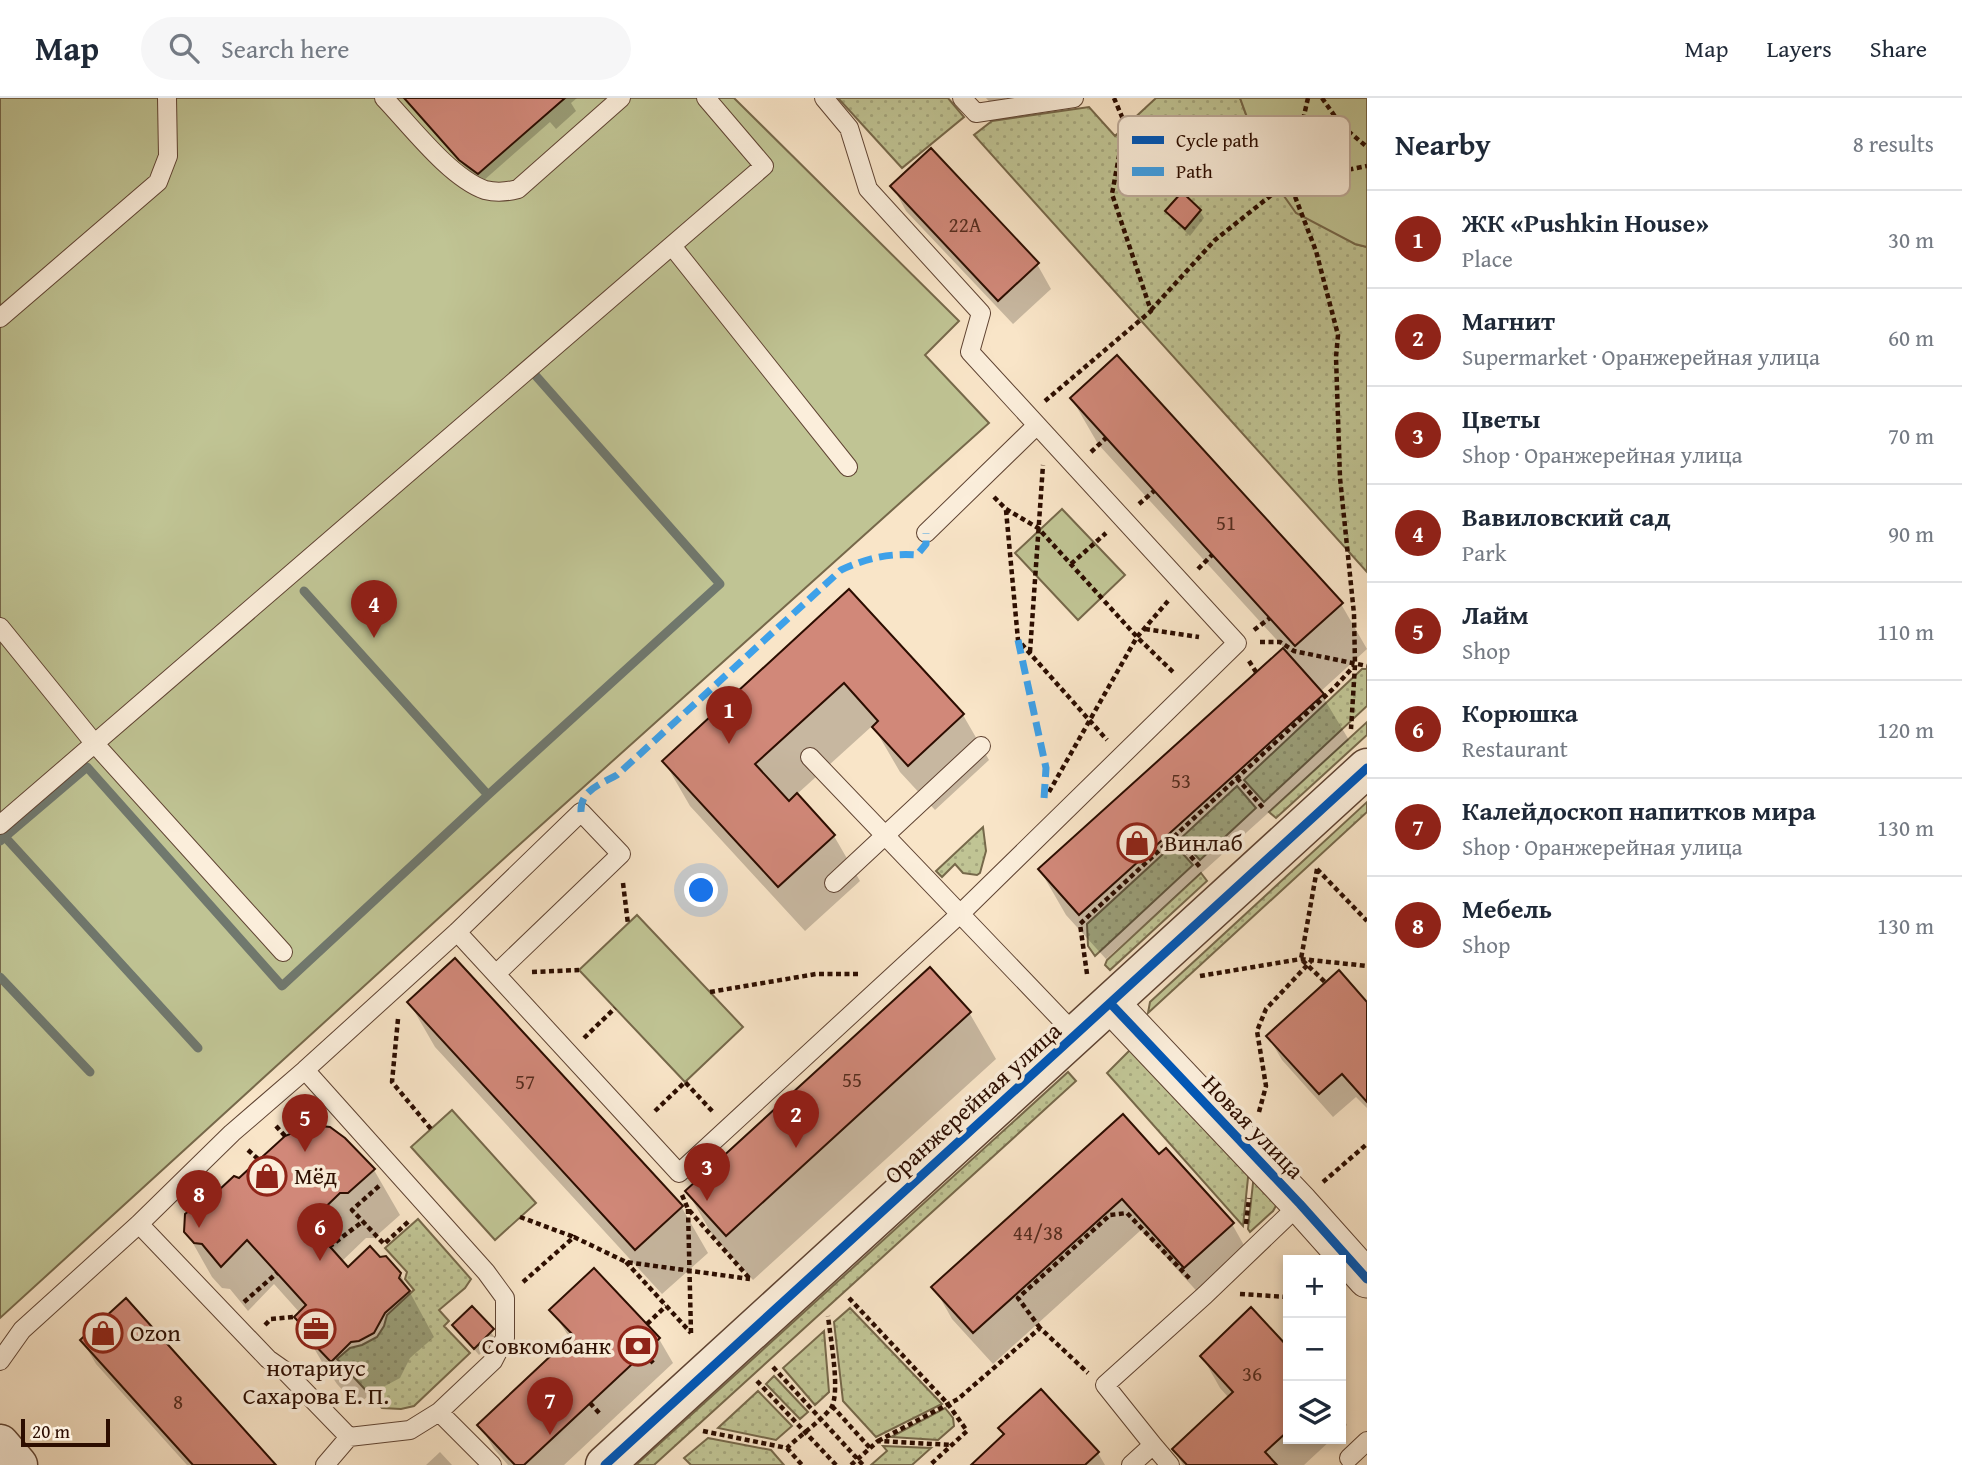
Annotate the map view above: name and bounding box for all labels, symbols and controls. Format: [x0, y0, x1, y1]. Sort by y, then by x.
search box [141, 17, 631, 80]
text: Map [35, 24, 99, 72]
icon: search [165, 29, 203, 67]
text: Search here [221, 29, 349, 68]
text: Map [1685, 31, 1728, 66]
text: Layers [1766, 31, 1832, 66]
text: Share [1870, 31, 1927, 66]
legend [1118, 116, 1350, 196]
text: Nearby [1395, 122, 1491, 166]
text: Cycle path [1176, 126, 1259, 154]
text: 8 results [1853, 127, 1934, 160]
text: Path [1176, 157, 1213, 185]
text: ЖК «Pushkin House» [1462, 203, 1709, 242]
house number: 22А [949, 209, 982, 240]
text: 1 [1412, 223, 1424, 256]
text: 30 m [1888, 223, 1934, 256]
text: Place [1462, 242, 1513, 275]
text: Магнит [1462, 301, 1555, 340]
text: 2 [1412, 321, 1424, 354]
text: 60 m [1888, 321, 1934, 354]
text: Supermarket · Оранжерейная улица [1462, 340, 1820, 373]
text: Цветы [1462, 399, 1540, 438]
text: 3 [1412, 419, 1424, 452]
text: 70 m [1888, 419, 1934, 452]
text: Shop · Оранжерейная улица [1462, 438, 1743, 471]
text: Вавиловский сад [1462, 497, 1671, 536]
house number: 51 [1216, 507, 1236, 538]
text: 4 [1412, 517, 1424, 550]
text: 90 m [1888, 517, 1934, 550]
text: Park [1462, 536, 1506, 569]
pin: 4 [351, 580, 397, 638]
text: Лайм [1462, 595, 1529, 634]
text: 5 [1412, 615, 1424, 648]
text: 110 m [1877, 615, 1934, 648]
text: Shop [1462, 634, 1510, 667]
pin: 1 [706, 686, 752, 744]
text: Корюшка [1462, 693, 1578, 732]
text: 6 [1412, 713, 1424, 746]
text: 120 m [1877, 713, 1934, 746]
text: Restaurant [1462, 732, 1568, 765]
house number: 53 [1171, 765, 1191, 796]
text: Калейдоскоп напитков мира [1462, 791, 1816, 830]
text: 7 [1412, 811, 1424, 844]
text: 130 m [1877, 811, 1934, 844]
shop icon: Винлаб [1116, 822, 1158, 864]
place label: Винлаб [1164, 825, 1243, 860]
text: Shop · Оранжерейная улица [1462, 830, 1743, 863]
your location [684, 873, 718, 907]
text: Мебель [1462, 889, 1552, 928]
text: 8 [1412, 909, 1424, 942]
text: 130 m [1877, 909, 1934, 942]
text: Shop [1462, 928, 1510, 961]
street label: Оранжерейная улица [876, 1013, 1069, 1192]
house number: 55 [842, 1064, 862, 1095]
house number: 57 [515, 1066, 535, 1097]
street label: Новая улица [1194, 1066, 1313, 1187]
pin: 2 [773, 1090, 819, 1148]
pin: 5 [282, 1094, 328, 1152]
pin: 3 [684, 1143, 730, 1201]
shop icon: Мёд [246, 1155, 288, 1197]
place label: Мёд [294, 1158, 337, 1193]
pin: 8 [176, 1170, 222, 1228]
pin: 6 [297, 1203, 343, 1261]
house number: 44/38 [1013, 1217, 1063, 1248]
map controls [1283, 1255, 1346, 1444]
button: + [1283, 1255, 1346, 1318]
office icon: нотариус Сахарова Е. П. [295, 1308, 337, 1350]
shop icon: Ozon [82, 1312, 124, 1354]
place label: Ozon [130, 1315, 181, 1350]
button: − [1283, 1318, 1346, 1381]
bank icon: Совкомбанк [617, 1325, 659, 1367]
place label: Совкомбанк [482, 1328, 611, 1363]
place label: нотариус Сахарова Е. П. [243, 1350, 389, 1413]
house number: 36 [1242, 1358, 1262, 1389]
pin: 7 [527, 1377, 573, 1435]
button: layers [1283, 1381, 1346, 1444]
house number: 8 [173, 1386, 183, 1417]
scale bar [21, 1416, 110, 1448]
text: 20 m [32, 1417, 70, 1445]

